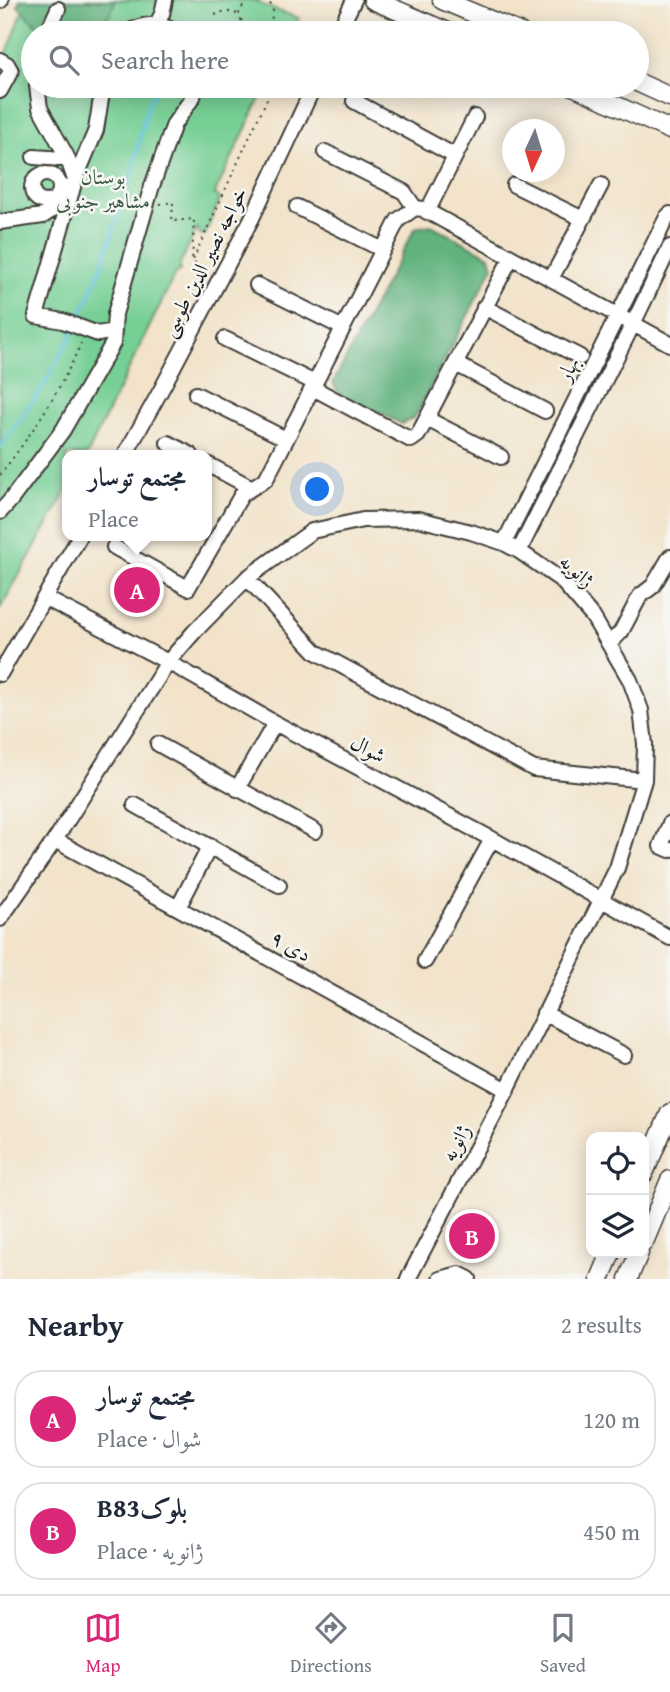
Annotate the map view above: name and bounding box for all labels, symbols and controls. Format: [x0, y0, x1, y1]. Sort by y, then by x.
search box [21, 21, 649, 98]
text: Search here [101, 40, 229, 79]
icon: search [45, 41, 83, 79]
north arrow [502, 119, 565, 182]
park label: بوستان مشاهیر جنوبی [56, 161, 150, 216]
street label: خواجه نصیر الدین طوسی [152, 181, 255, 342]
street label: بهار [547, 351, 587, 388]
popup [62, 450, 212, 541]
text: مجتمع توسار [88, 457, 186, 496]
your location [300, 472, 334, 506]
text: Place [88, 502, 139, 535]
street label: ژانویه [553, 546, 602, 595]
pin: A [114, 564, 160, 616]
street label: شوال [345, 726, 392, 771]
street label: ۹ دی [265, 922, 317, 969]
street label: ژانویه [433, 1118, 478, 1167]
map controls [586, 1132, 649, 1258]
button: locate [586, 1132, 649, 1195]
button: layers [586, 1195, 649, 1258]
pin: B [449, 1210, 495, 1262]
text: Nearby [28, 1303, 124, 1347]
text: 2 results [561, 1308, 642, 1341]
text: مجتمع توسار [97, 1376, 195, 1415]
text: A [46, 1403, 60, 1436]
text: 120 m [583, 1403, 640, 1436]
text: Place · شوال [97, 1422, 202, 1455]
text: B83بلوک [97, 1488, 187, 1527]
text: B [46, 1515, 60, 1548]
text: 450 m [583, 1515, 640, 1548]
text: Place · ژانویه [97, 1534, 204, 1567]
tab: Map [84, 1609, 122, 1679]
tab: Directions [290, 1609, 372, 1679]
tab: Saved [540, 1609, 586, 1679]

